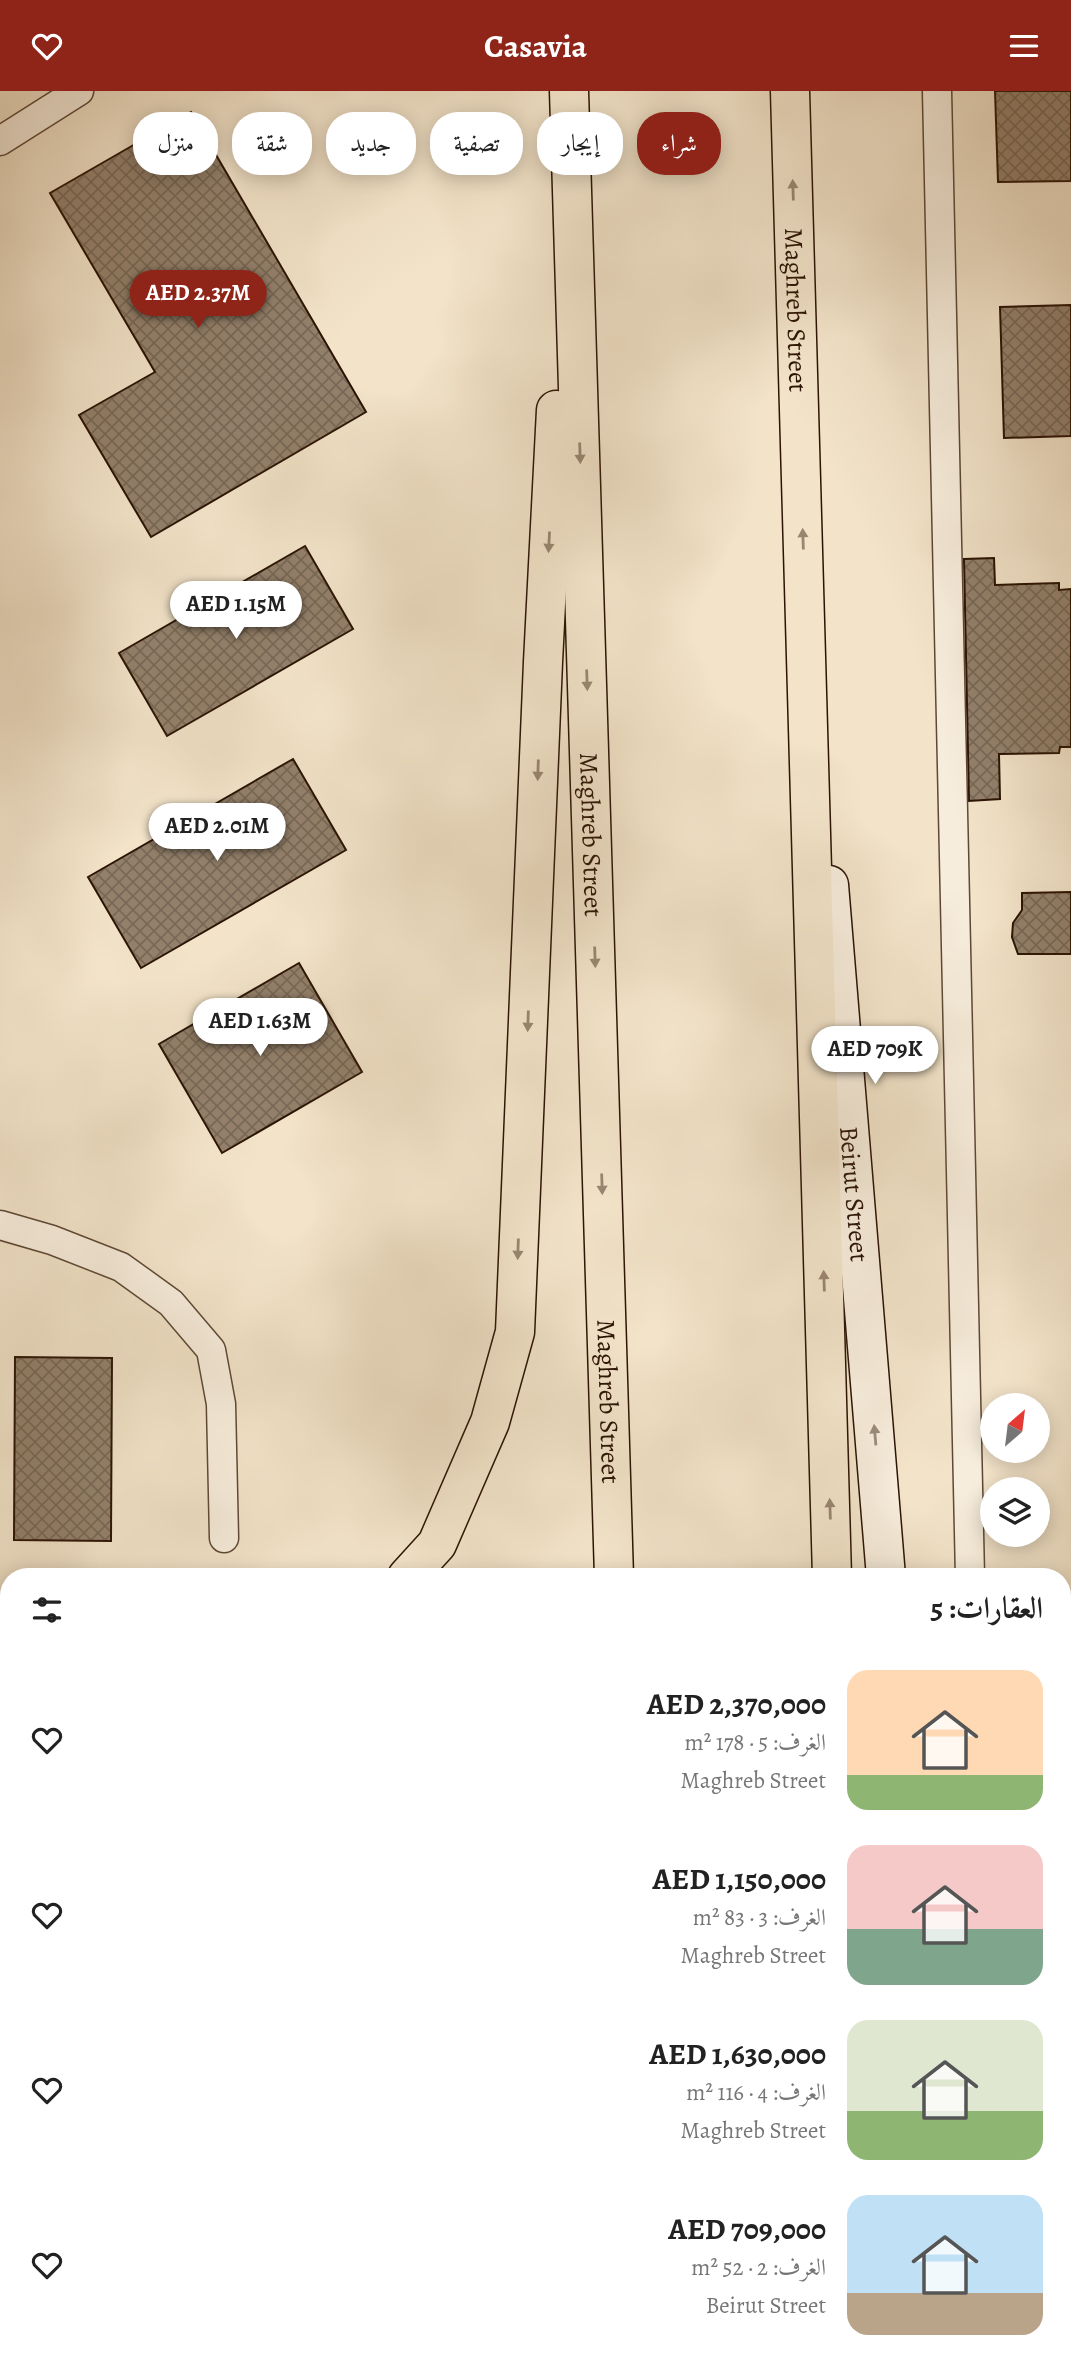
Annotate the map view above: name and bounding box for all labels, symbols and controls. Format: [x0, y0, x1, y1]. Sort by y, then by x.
text: Casavia [484, 24, 587, 68]
icon: heart [28, 27, 66, 65]
icon: menu [1005, 27, 1043, 65]
chip: منزل [133, 112, 218, 175]
chip: شقة [232, 112, 312, 175]
chip: جديد [326, 112, 416, 175]
chip: تصفية [430, 112, 523, 175]
chip: إيجار [537, 112, 623, 175]
chip: شراء [637, 112, 721, 175]
one-way arrow [788, 178, 799, 200]
street label: Maghreb Street [776, 227, 816, 393]
pin: AED 2.37M [118, 271, 278, 330]
text: AED 2.37M [146, 277, 250, 308]
one-way arrow [574, 442, 586, 464]
one-way arrow [798, 528, 809, 550]
one-way arrow [543, 532, 554, 554]
pin: AED 1.15M [156, 581, 316, 641]
text: AED 1.15M [186, 588, 286, 619]
one-way arrow [581, 670, 593, 692]
street label: Maghreb Street [572, 752, 612, 918]
one-way arrow [533, 759, 544, 781]
pin: AED 2.01M [137, 803, 297, 863]
text: AED 2.01M [165, 810, 269, 841]
one-way arrow [590, 946, 601, 968]
pin: AED 1.63M [180, 999, 340, 1058]
text: AED 1.63M [209, 1005, 311, 1036]
one-way arrow [522, 1011, 533, 1033]
pin: AED 709K [803, 1027, 947, 1086]
text: AED 709K [827, 1033, 923, 1064]
street label: Beirut Street [831, 1125, 878, 1264]
one-way arrow [597, 1173, 608, 1195]
one-way arrow [513, 1238, 524, 1260]
one-way arrow [818, 1270, 830, 1292]
street label: Maghreb Street [589, 1319, 629, 1485]
north arrow [980, 1393, 1050, 1463]
map controls [980, 1393, 1050, 1547]
one-way arrow [869, 1424, 880, 1446]
button: layers [980, 1477, 1050, 1547]
one-way arrow [825, 1497, 836, 1519]
text: العقارات: 5 [931, 1588, 1043, 1628]
icon: filters [28, 1591, 66, 1629]
text: AED 2,370,000 [647, 1684, 826, 1724]
icon: home [903, 1698, 987, 1782]
icon: heart [28, 1721, 66, 1759]
text: الغرف: 5 · 178 m² [685, 1727, 826, 1758]
text: Maghreb Street [681, 1765, 826, 1796]
text: AED 1,150,000 [653, 1859, 826, 1899]
icon: home [903, 1873, 987, 1957]
icon: heart [28, 1896, 66, 1934]
text: الغرف: 3 · 83 m² [693, 1902, 826, 1933]
text: Maghreb Street [681, 1940, 826, 1971]
text: AED 1,630,000 [649, 2034, 826, 2074]
icon: home [903, 2048, 987, 2132]
icon: heart [28, 2071, 66, 2109]
text: الغرف: 4 · 116 m² [686, 2077, 826, 2108]
text: Maghreb Street [681, 2115, 826, 2146]
text: AED 709,000 [668, 2209, 826, 2249]
icon: home [903, 2223, 987, 2307]
icon: heart [28, 2246, 66, 2284]
text: الغرف: 2 · 52 m² [691, 2252, 826, 2283]
text: Beirut Street [706, 2290, 826, 2321]

